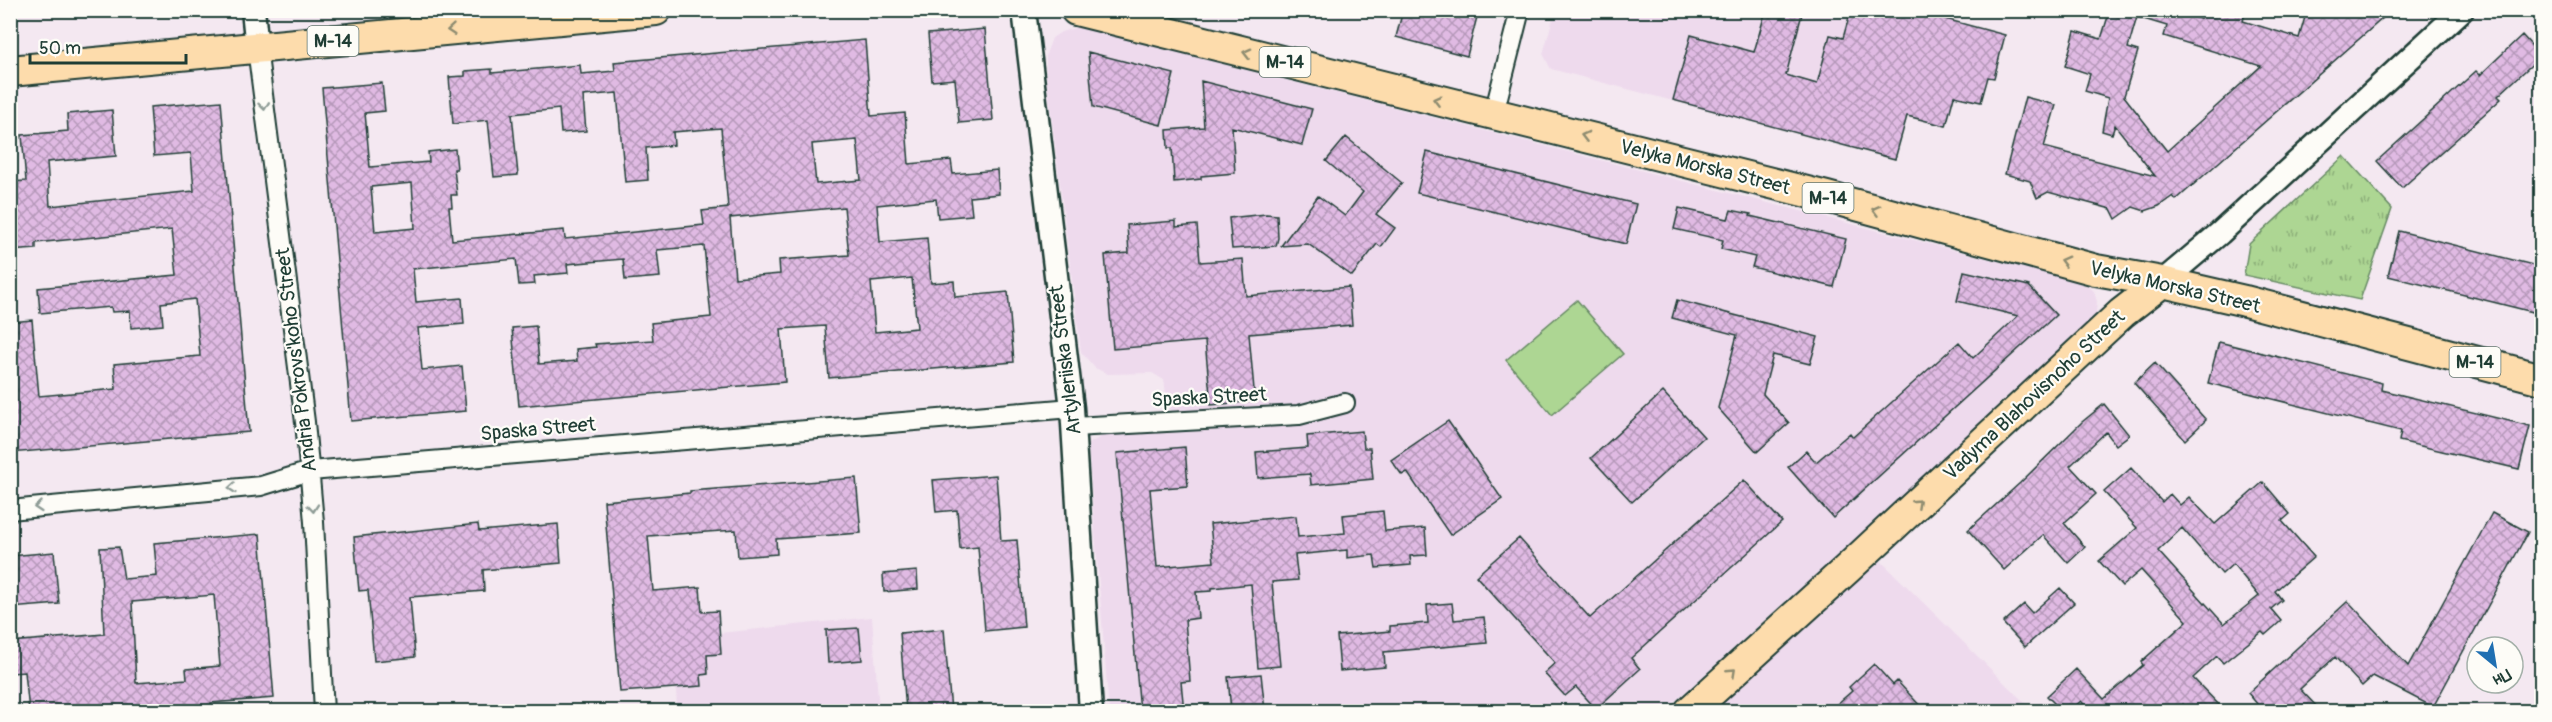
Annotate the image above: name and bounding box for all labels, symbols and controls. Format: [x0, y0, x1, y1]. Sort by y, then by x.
one-way arrow [447, 23, 456, 36]
road number: М-14 [308, 26, 358, 56]
scale bar [30, 27, 186, 65]
text: 50 m [39, 37, 81, 60]
one-way arrow [1243, 47, 1253, 60]
road number: М-14 [1260, 47, 1310, 77]
one-way arrow [1432, 94, 1442, 107]
one-way arrow [257, 102, 269, 111]
one-way arrow [1580, 131, 1590, 144]
street label: Velyka Morska Street [1617, 134, 1794, 200]
road number: М-14 [1802, 183, 1854, 213]
one-way arrow [1871, 205, 1881, 218]
street label: Andria Pokrovs'koho Street [270, 246, 322, 474]
street label: Velyka Morska Street [2087, 255, 2264, 319]
one-way arrow [2059, 256, 2070, 268]
street label: Artyleriiska Street [1043, 283, 1087, 436]
street label: Vadyma Blahovisnoho Street [1938, 304, 2131, 486]
road number: М-14 [2450, 347, 2500, 377]
street label: Spaska Street [1151, 381, 1268, 413]
street label: Spaska Street [479, 411, 598, 446]
one-way arrow [228, 481, 237, 494]
one-way arrow [34, 500, 43, 513]
one-way arrow [1910, 500, 1921, 511]
one-way arrow [306, 504, 319, 513]
north arrow [2465, 635, 2525, 695]
text: Пн [2489, 664, 2515, 690]
one-way arrow [1726, 668, 1736, 679]

